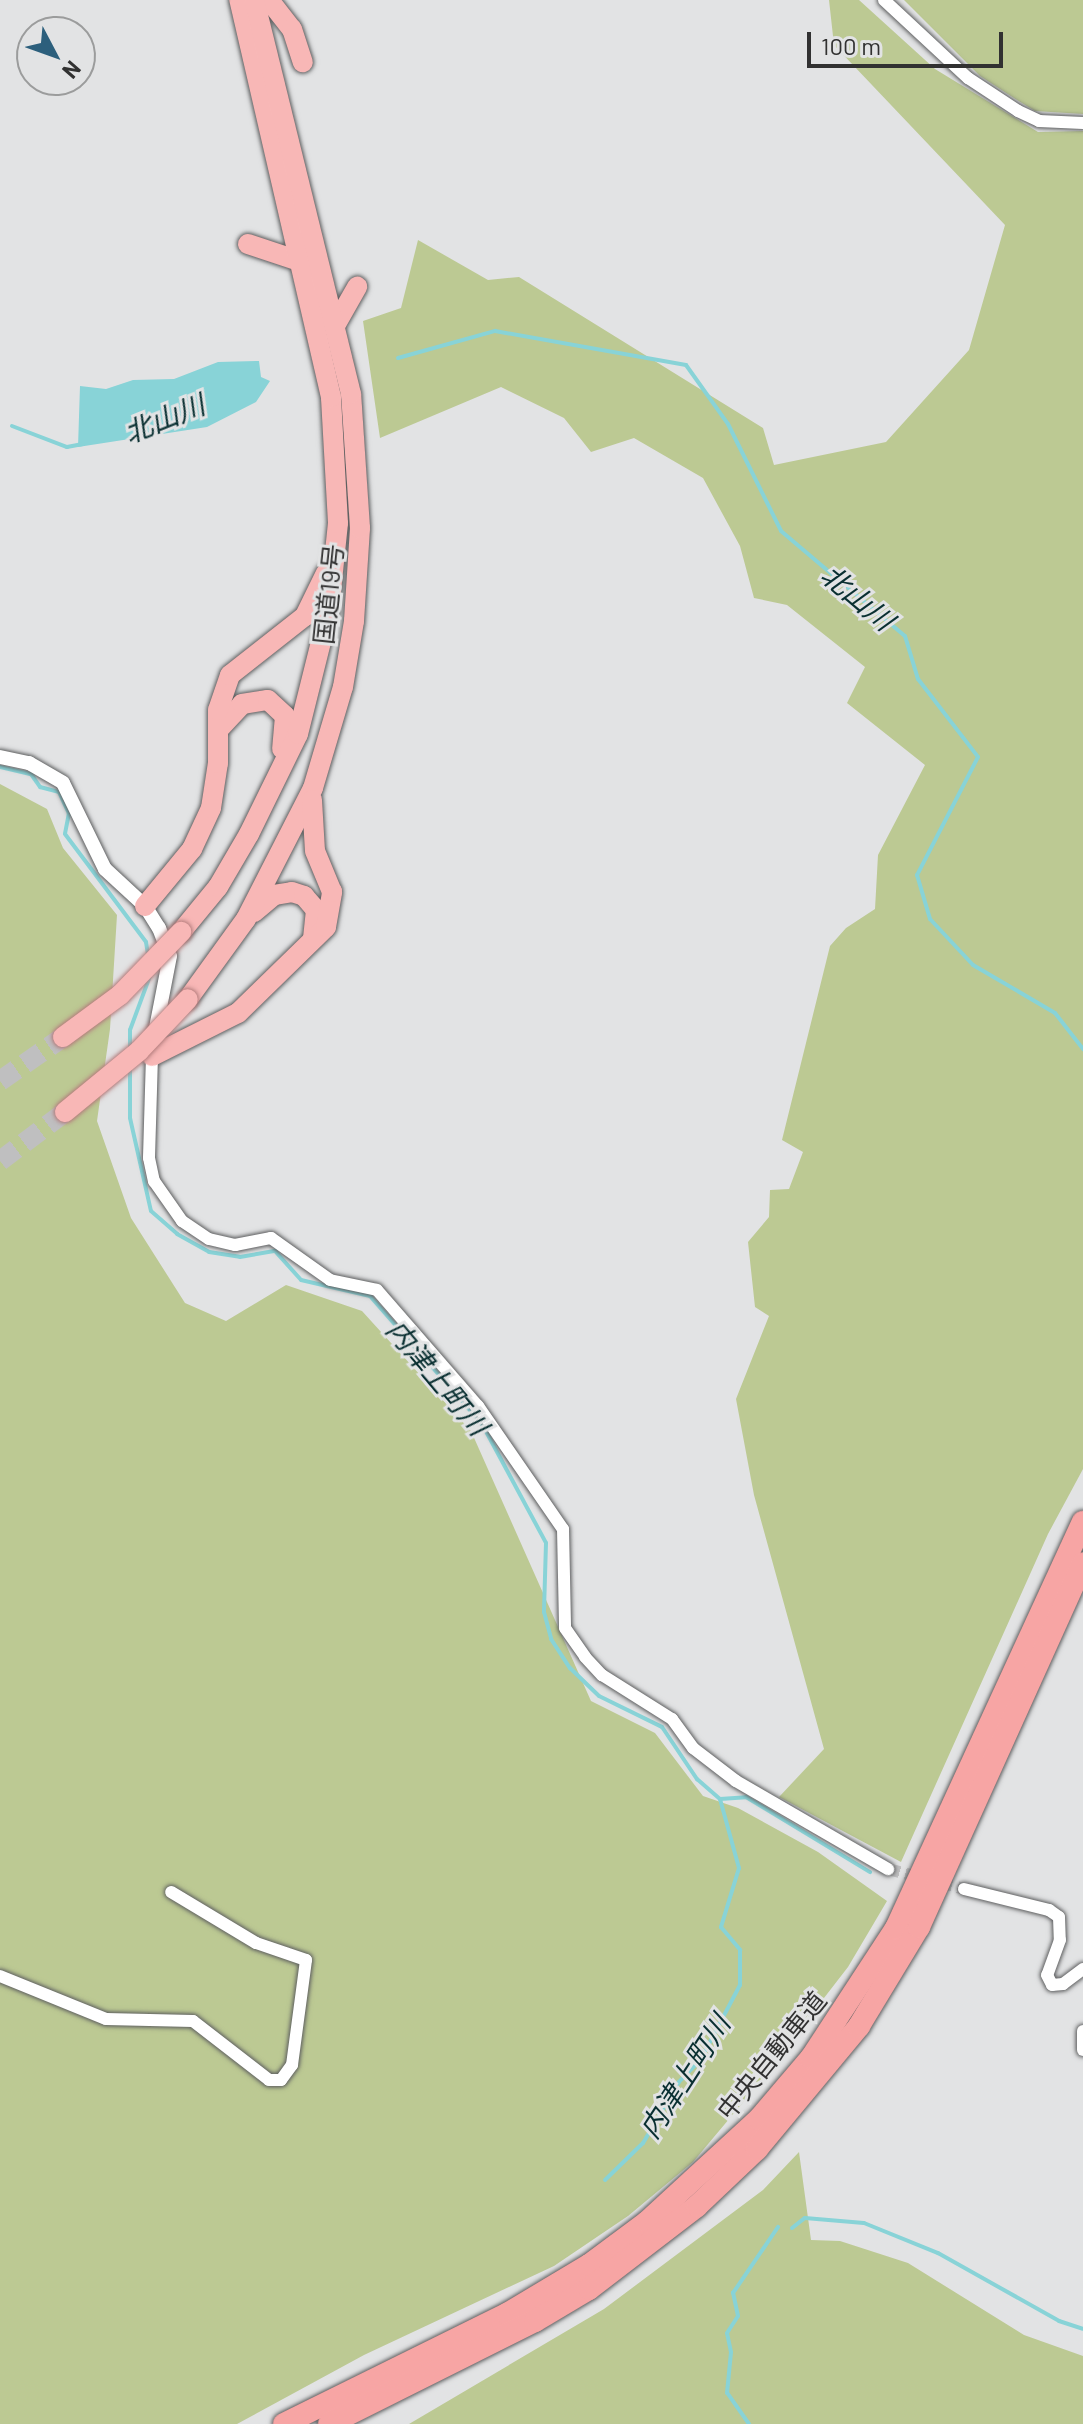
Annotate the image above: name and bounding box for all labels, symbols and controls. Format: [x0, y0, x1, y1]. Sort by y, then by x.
north arrow [16, 16, 96, 96]
scale bar [811, 16, 1007, 66]
text: 100 m [821, 31, 881, 60]
text: N [58, 56, 87, 84]
water label: 北山川 [119, 387, 209, 449]
street label: 国道19号 [307, 542, 349, 646]
water label: 北山川 [815, 557, 901, 637]
water label: 内津上町川 [380, 1313, 496, 1441]
street label: 中央自動車道 [710, 1985, 832, 2125]
water label: 内津上町川 [632, 2008, 736, 2144]

